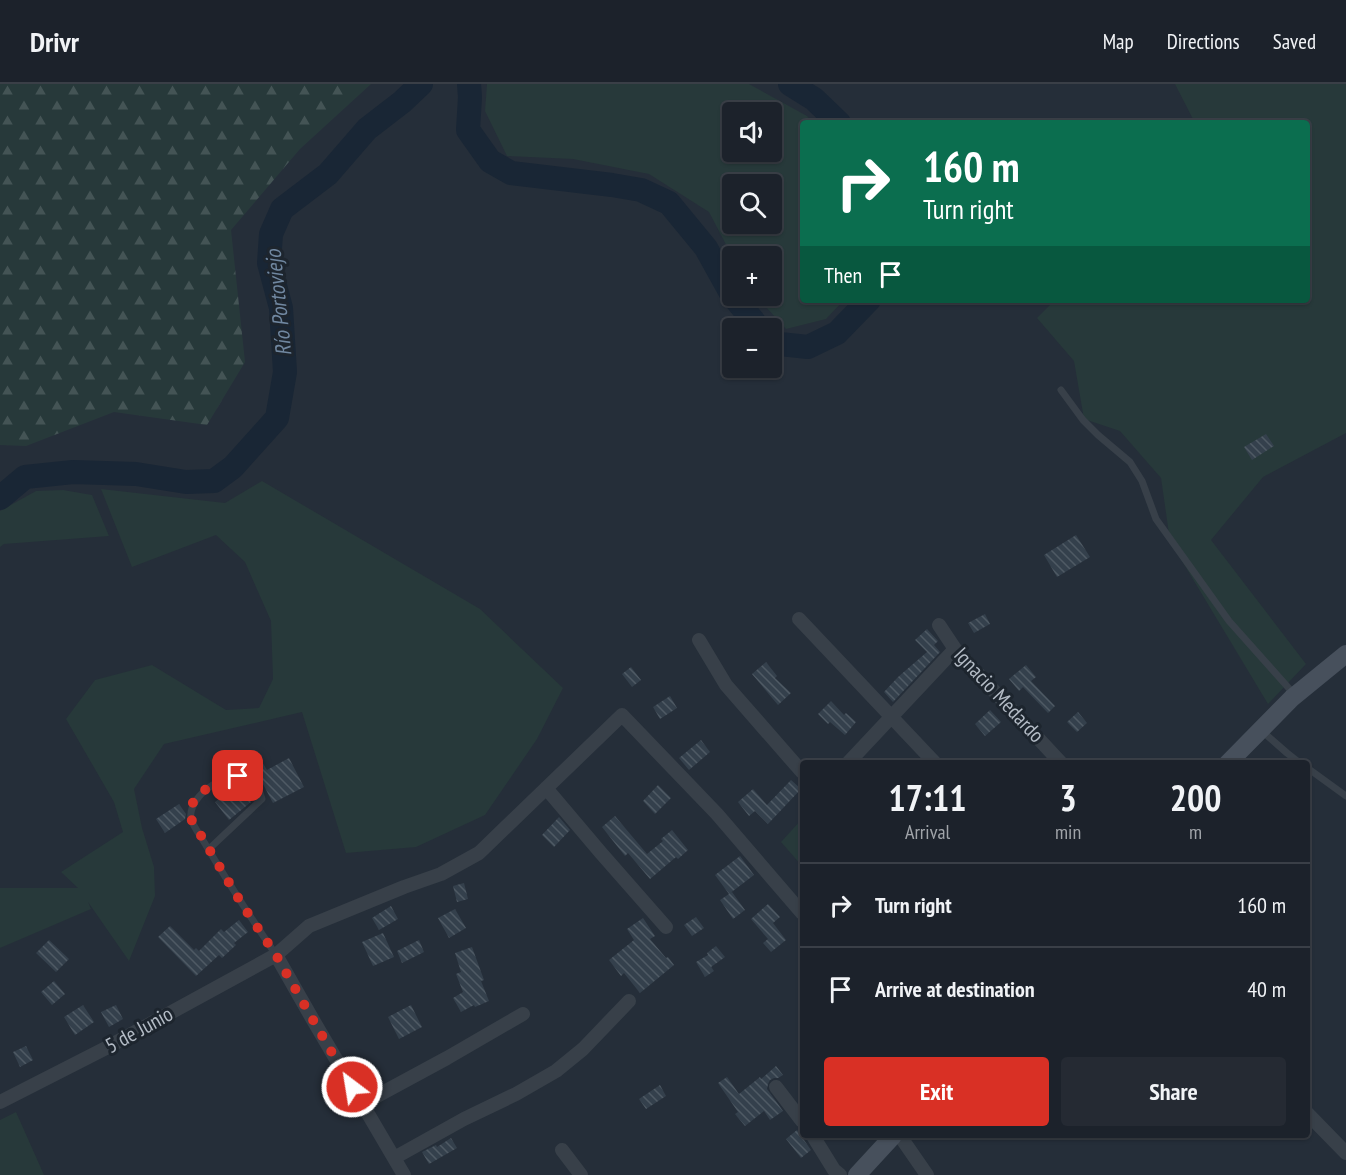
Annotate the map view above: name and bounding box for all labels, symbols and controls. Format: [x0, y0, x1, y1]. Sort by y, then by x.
text: Drivr [30, 23, 79, 60]
text: Map [1103, 28, 1134, 55]
text: Directions [1167, 28, 1240, 55]
text: Saved [1273, 28, 1316, 55]
map controls [722, 102, 782, 378]
button: sound [722, 102, 782, 162]
text: 160 m [923, 139, 1020, 194]
icon: right [824, 144, 902, 222]
button: search [722, 174, 782, 234]
text: Turn right [923, 192, 1014, 226]
button: + [722, 246, 782, 306]
water label: Río Portoviejo [258, 247, 297, 357]
icon: arrive [874, 258, 907, 291]
text: Then [824, 261, 862, 289]
button: − [722, 318, 782, 378]
street label: Ignacio Medardo [948, 641, 1050, 748]
pin [212, 750, 263, 801]
icon: arrive [221, 759, 254, 792]
text: 17:11 [889, 774, 966, 821]
text: 3 [1059, 774, 1077, 821]
text: 200 [1170, 774, 1221, 821]
text: Arrival [905, 819, 950, 845]
text: min [1055, 819, 1081, 845]
text: m [1189, 819, 1202, 845]
icon: right [824, 889, 857, 922]
text: Turn right [875, 891, 952, 919]
text: 160 m [1237, 891, 1286, 919]
icon: arrive [824, 973, 857, 1006]
text: Arrive at destination [875, 975, 1035, 1003]
text: 40 m [1247, 975, 1286, 1003]
street label: 5 de Junio [100, 1000, 177, 1059]
position arrow [320, 1055, 384, 1119]
button: Exit [824, 1057, 1049, 1126]
button: Share [1061, 1057, 1286, 1126]

